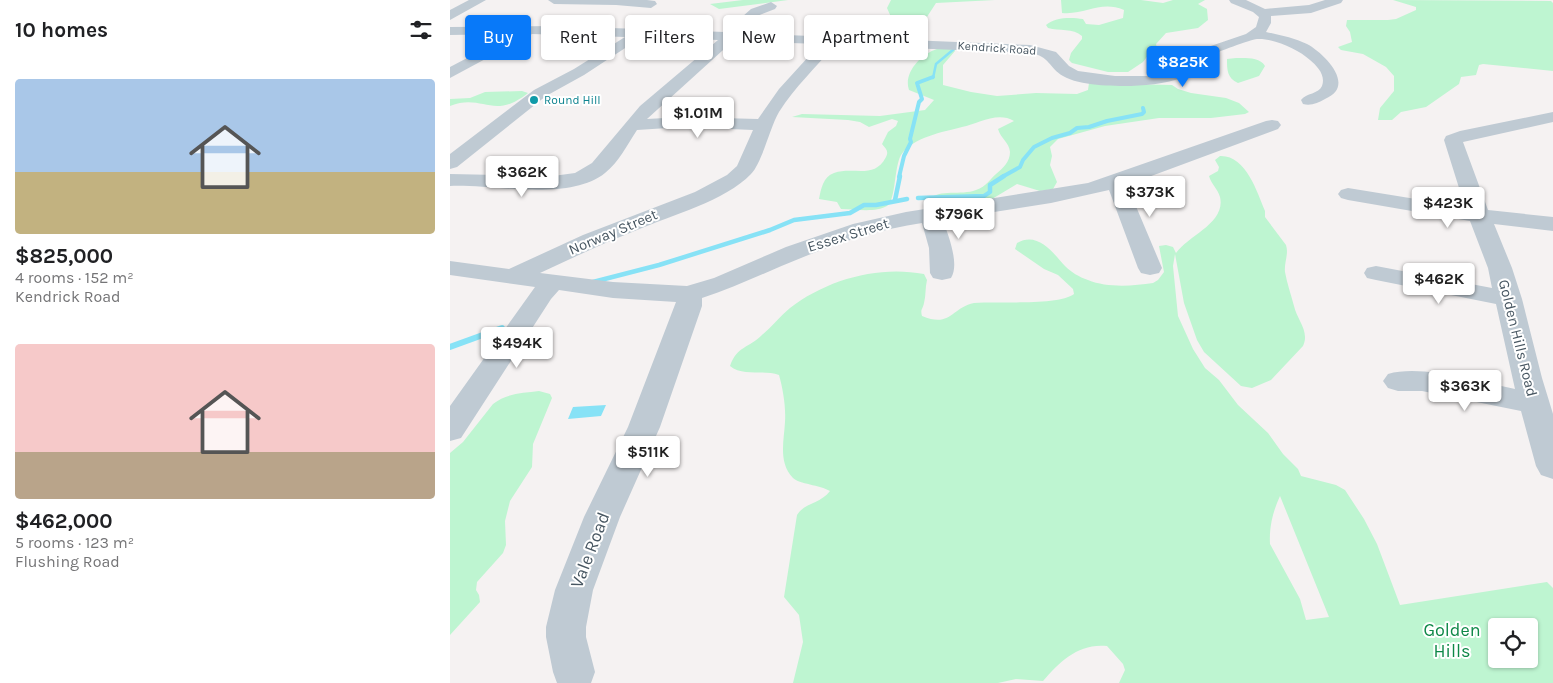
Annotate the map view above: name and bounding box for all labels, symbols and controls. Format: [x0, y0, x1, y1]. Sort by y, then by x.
chip: Buy [465, 15, 531, 60]
chip: Rent [541, 15, 615, 60]
chip: Filters [625, 15, 713, 60]
chip: New [723, 15, 794, 60]
chip: Apartment [804, 15, 928, 60]
icon: filters [407, 16, 435, 44]
text: 10 homes [15, 18, 108, 42]
street label: Kendrick Road [957, 38, 1037, 58]
pin: $825K [1148, 46, 1218, 88]
text: $825K [1158, 52, 1208, 71]
place label: Round Hill [544, 93, 601, 107]
marker: Round Hill [528, 94, 540, 106]
pin: $1.01M [657, 96, 739, 139]
text: $1.01M [673, 103, 723, 122]
icon: home [180, 112, 270, 202]
pin: $362K [487, 156, 557, 198]
text: $362K [497, 162, 547, 181]
pin: $373K [1115, 176, 1185, 218]
text: $373K [1125, 182, 1175, 201]
pin: $423K [1413, 186, 1483, 229]
text: $423K [1423, 193, 1473, 212]
pin: $796K [924, 198, 994, 240]
text: $796K [935, 204, 983, 223]
street label: Norway Street [566, 205, 660, 259]
street label: Essex Street [805, 214, 891, 256]
text: $825,000 [15, 244, 113, 268]
pin: $462K [1404, 262, 1474, 305]
text: 4 rooms · 152 m² [15, 268, 134, 287]
text: $462K [1414, 269, 1464, 288]
street label: Golden Hills Road [1495, 278, 1541, 398]
text: Kendrick Road [15, 287, 121, 306]
pin: $494K [482, 326, 552, 369]
text: $494K [492, 333, 542, 352]
pin: $363K [1430, 370, 1500, 412]
text: $363K [1439, 376, 1491, 395]
icon: home [180, 377, 270, 467]
pin: $511K [613, 436, 683, 478]
text: $511K [627, 442, 669, 461]
text: $462,000 [15, 509, 113, 533]
street label: Vale Road [565, 509, 615, 591]
text: 5 rooms · 123 m² [15, 533, 134, 552]
text: Flushing Road [15, 552, 120, 571]
map controls [1488, 618, 1538, 668]
button: locate [1488, 618, 1538, 668]
park label: Golden Hills [1423, 619, 1481, 662]

